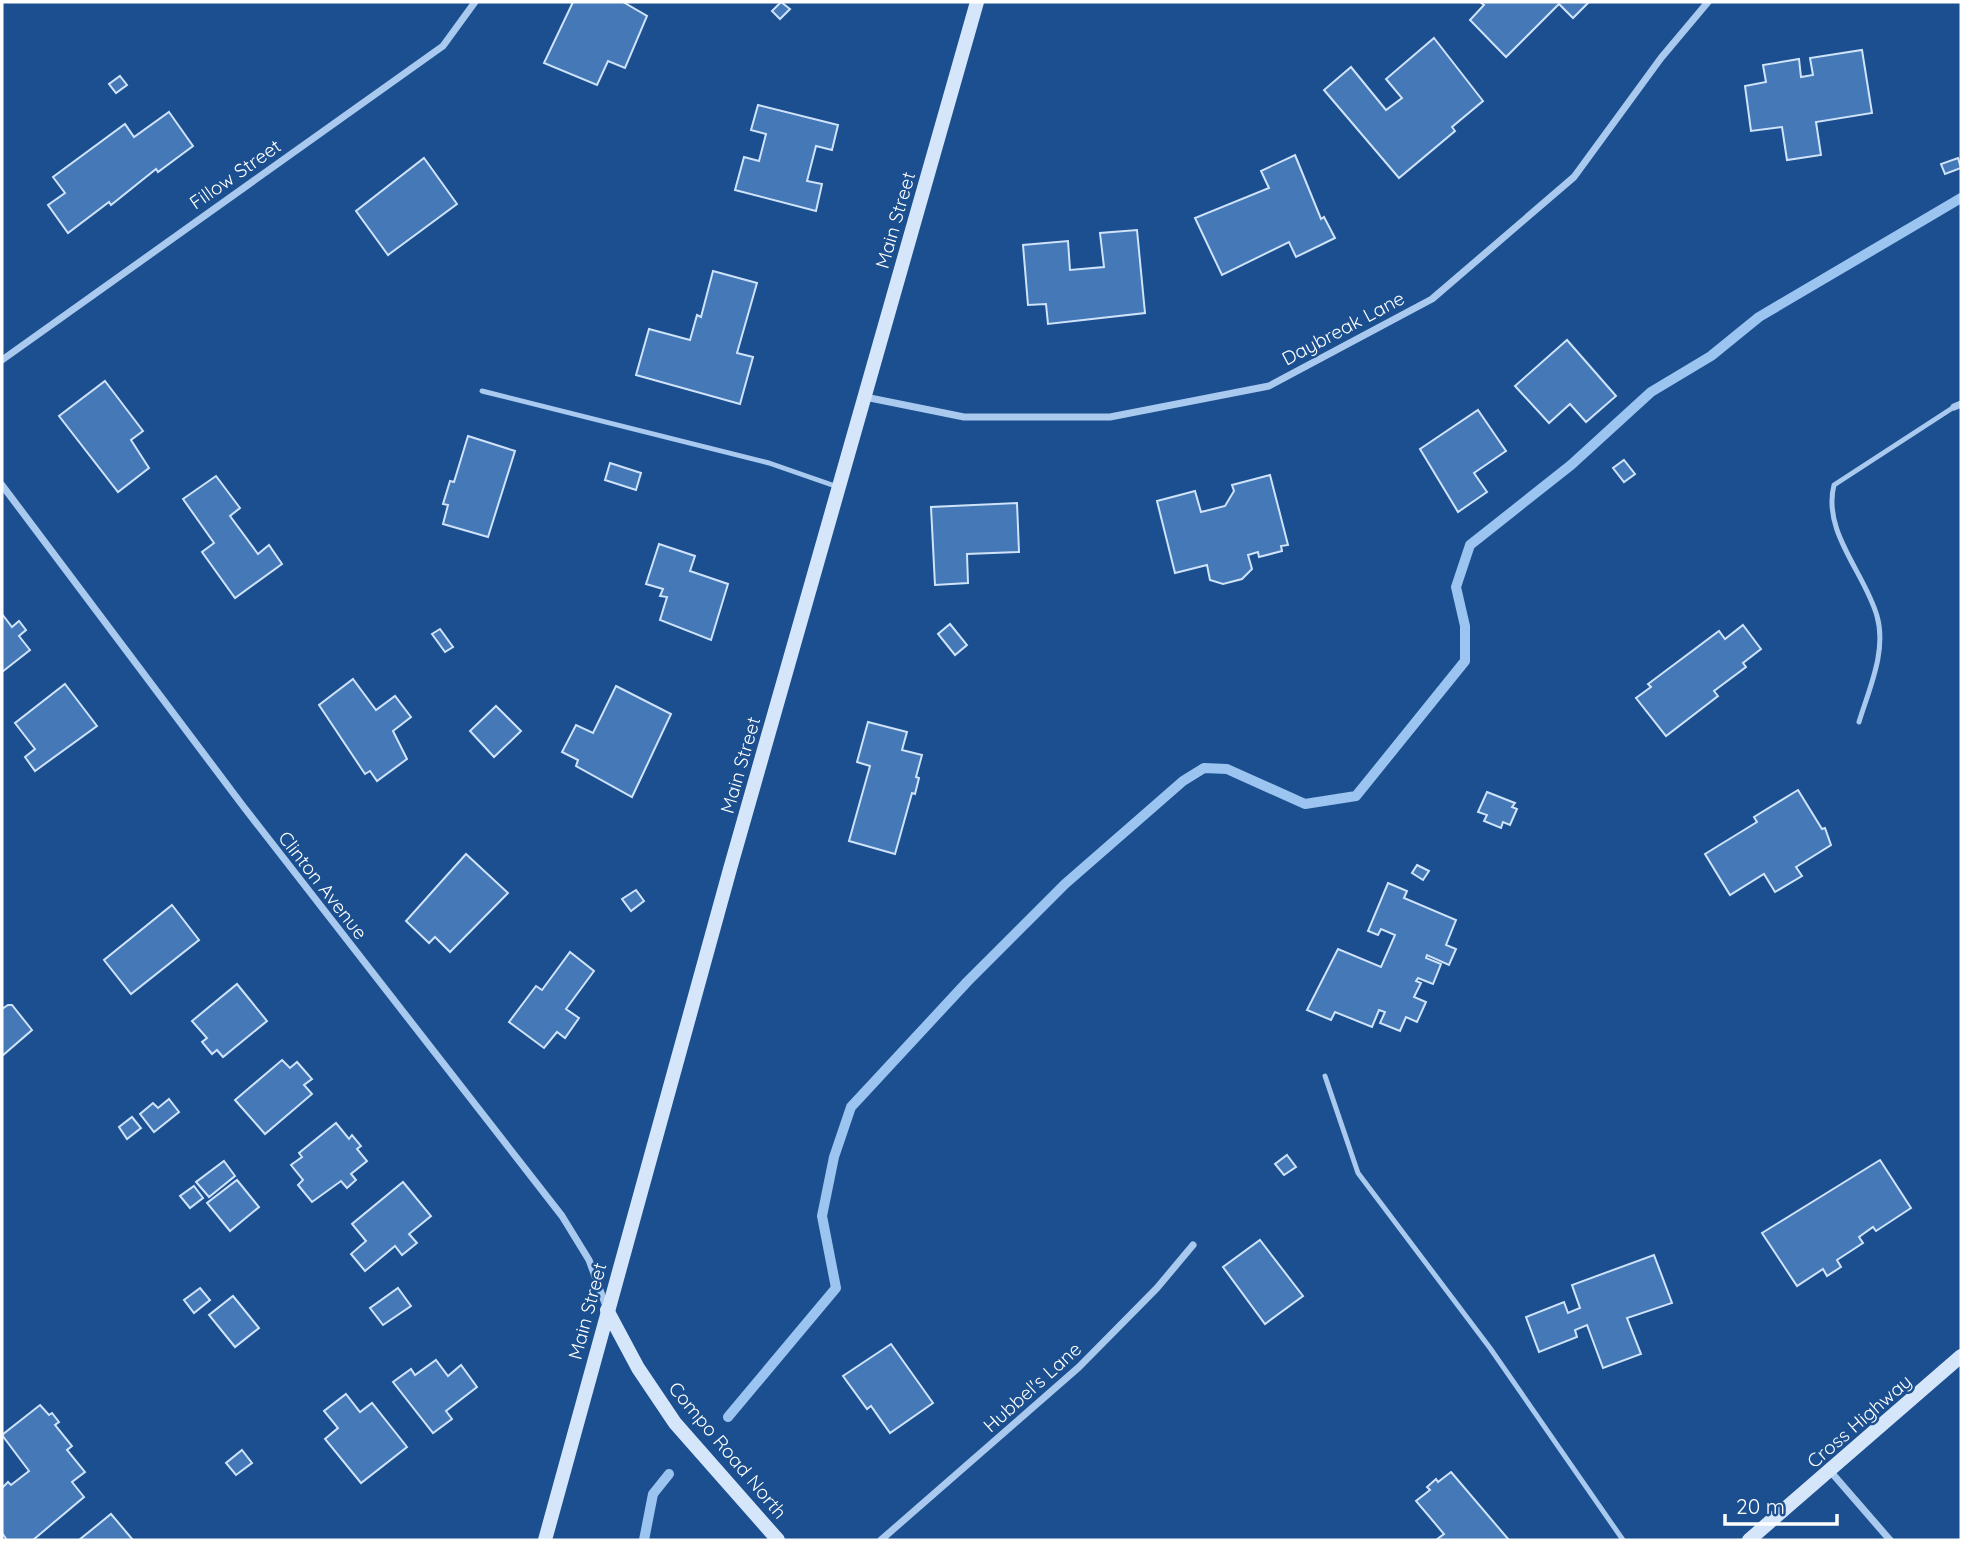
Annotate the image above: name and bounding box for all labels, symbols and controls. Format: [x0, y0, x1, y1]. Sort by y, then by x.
street label: Fillow Street [185, 134, 285, 214]
street label: Main Street [870, 169, 920, 271]
street label: Daybreak Lane [1278, 286, 1408, 370]
street label: Main Street [715, 714, 765, 816]
street label: Clinton Avenue [273, 826, 373, 944]
street label: Main Street [563, 1260, 611, 1362]
street label: Hubbel's Lane [978, 1337, 1086, 1437]
street label: Cross Highway [1802, 1369, 1916, 1473]
street label: Compo Road North [664, 1377, 792, 1523]
scale bar [1725, 1482, 1837, 1526]
text: 20 m [1736, 1493, 1785, 1519]

